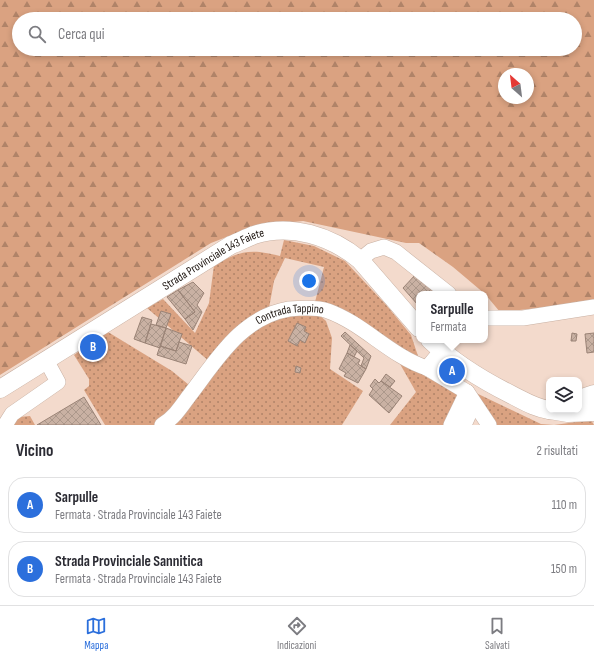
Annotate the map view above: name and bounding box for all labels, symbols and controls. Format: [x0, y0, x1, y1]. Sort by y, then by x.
search box [12, 12, 582, 56]
icon: search [26, 23, 48, 45]
text: Cerca qui [58, 25, 105, 44]
north arrow [498, 68, 534, 104]
street label: Strada Provinciale 143 Faiete [159, 225, 266, 293]
your location [299, 271, 319, 291]
popup [416, 291, 488, 343]
text: Sarpulle [430, 300, 474, 319]
street label: Contrada Tappino [252, 301, 325, 328]
text: Fermata [430, 319, 466, 335]
pin: B [80, 332, 106, 362]
pin: A [439, 356, 465, 386]
map controls [546, 377, 582, 413]
button: layers [546, 377, 582, 413]
text: Vicino [16, 441, 53, 461]
text: 2 risultati [537, 443, 578, 459]
text: Sarpulle [55, 488, 98, 507]
text: A [27, 497, 33, 513]
text: 110 m [552, 497, 577, 513]
text: Fermata · Strada Provinciale 143 Faiete [55, 507, 222, 523]
text: Strada Provinciale Sannitica [55, 552, 203, 571]
text: B [27, 561, 33, 577]
text: 150 m [551, 561, 577, 577]
text: Fermata · Strada Provinciale 143 Faiete [55, 571, 222, 587]
tab: Mappa [84, 615, 108, 652]
tab: Indicazioni [277, 615, 316, 652]
tab: Salvati [485, 615, 510, 652]

